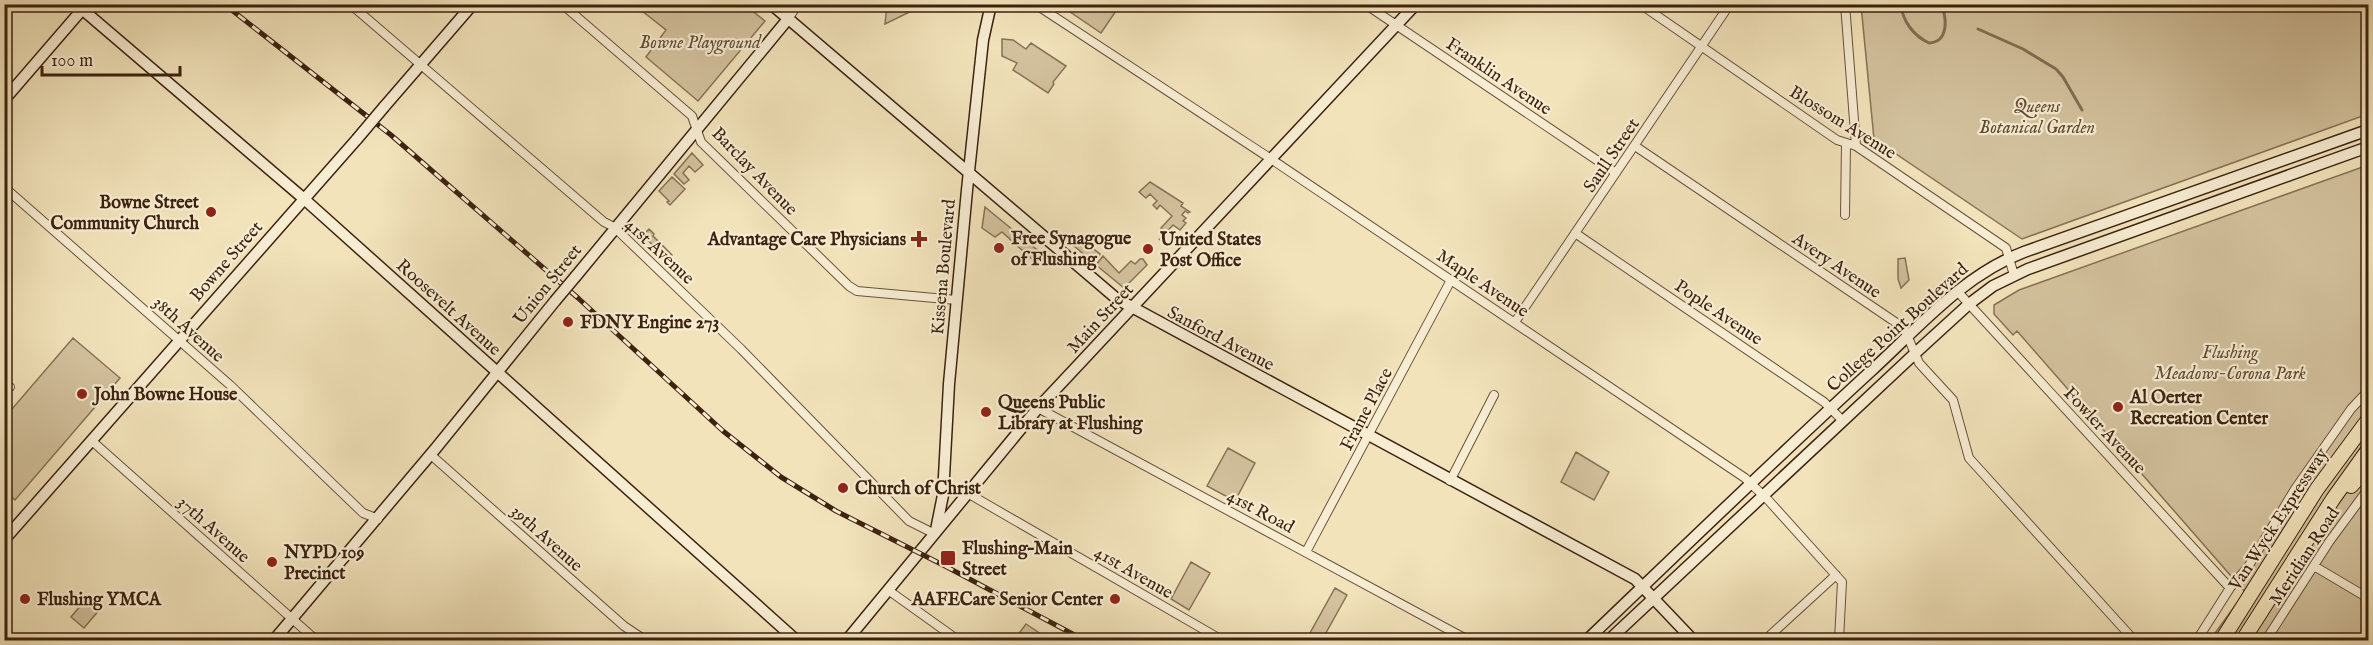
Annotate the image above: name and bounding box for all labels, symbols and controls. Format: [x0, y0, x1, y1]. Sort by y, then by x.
park label: Bowne Playground [639, 32, 762, 55]
street label: Franklin Avenue [1441, 33, 1556, 121]
scale bar [42, 39, 180, 77]
text: 100 m [51, 50, 93, 73]
street label: Blossom Avenue [1785, 81, 1900, 165]
park label: Queens Botanical Garden [1979, 96, 2095, 140]
street label: Saull Street [1579, 114, 1646, 197]
street label: Barclay Avenue [706, 123, 802, 221]
place label: Bowne Street Community Church [51, 192, 200, 236]
street label: Kissena Boulevard [927, 198, 962, 336]
marker: Bowne Street Community Church [204, 205, 218, 219]
street label: 41st Avenue [619, 214, 699, 290]
street label: Bowne Street [186, 217, 269, 307]
place label: Free Synagogue of Flushing [1011, 228, 1132, 272]
street label: Avery Avenue [1786, 228, 1885, 304]
place label: Advantage Care Physicians [707, 229, 907, 252]
place label: United States Post Office [1159, 229, 1262, 273]
marker: Advantage Care Physicians [910, 230, 928, 248]
street label: Union Street [509, 240, 588, 330]
marker: Free Synagogue of Flushing [992, 241, 1006, 255]
marker: United States Post Office [1141, 242, 1155, 256]
street label: Maple Avenue [1432, 245, 1533, 324]
street label: Roosevelt Avenue [391, 255, 505, 361]
street label: College Point Boulevard [1822, 258, 1974, 398]
street label: Pople Avenue [1670, 275, 1767, 351]
street label: Main Street [1063, 279, 1139, 359]
street label: 38th Avenue [147, 292, 229, 368]
street label: Sanford Avenue [1163, 302, 1278, 377]
place label: FDNY Engine 273 [580, 312, 719, 335]
marker: FDNY Engine 273 [561, 315, 575, 329]
park label: Flushing Meadows-Corona Park [2154, 342, 2306, 386]
street label: Frame Place [1336, 364, 1399, 455]
street label: Fowler Avenue [2058, 383, 2150, 480]
place label: John Bowne House [92, 384, 238, 407]
marker: John Bowne House [75, 387, 89, 401]
place label: Al Oerter Recreation Center [2129, 387, 2268, 431]
place label: Queens Public Library at Flushing [998, 392, 1144, 436]
marker: Al Oerter Recreation Center [2111, 400, 2125, 414]
marker: Queens Public Library at Flushing [979, 405, 993, 419]
street label: Van Wyck Expressway [2224, 444, 2334, 596]
place label: Church of Christ [855, 478, 982, 501]
marker: Church of Christ [836, 481, 850, 495]
street label: 41st Road [1223, 485, 1298, 540]
street label: 37th Avenue [172, 492, 254, 569]
street label: 39th Avenue [505, 501, 587, 578]
street label: Meridian Road [2265, 503, 2346, 610]
place label: Flushing–Main Street [962, 538, 1073, 582]
place label: NYPD 109 Precinct [283, 542, 364, 586]
street label: 41st Avenue [1090, 542, 1177, 605]
marker: Flushing–Main Street [939, 549, 957, 567]
marker: NYPD 109 Precinct [265, 555, 279, 569]
place label: Flushing YMCA [37, 589, 162, 612]
place label: AAFECare Senior Center [911, 589, 1103, 612]
marker: Flushing YMCA [18, 592, 32, 606]
marker: AAFECare Senior Center [1108, 592, 1122, 606]

